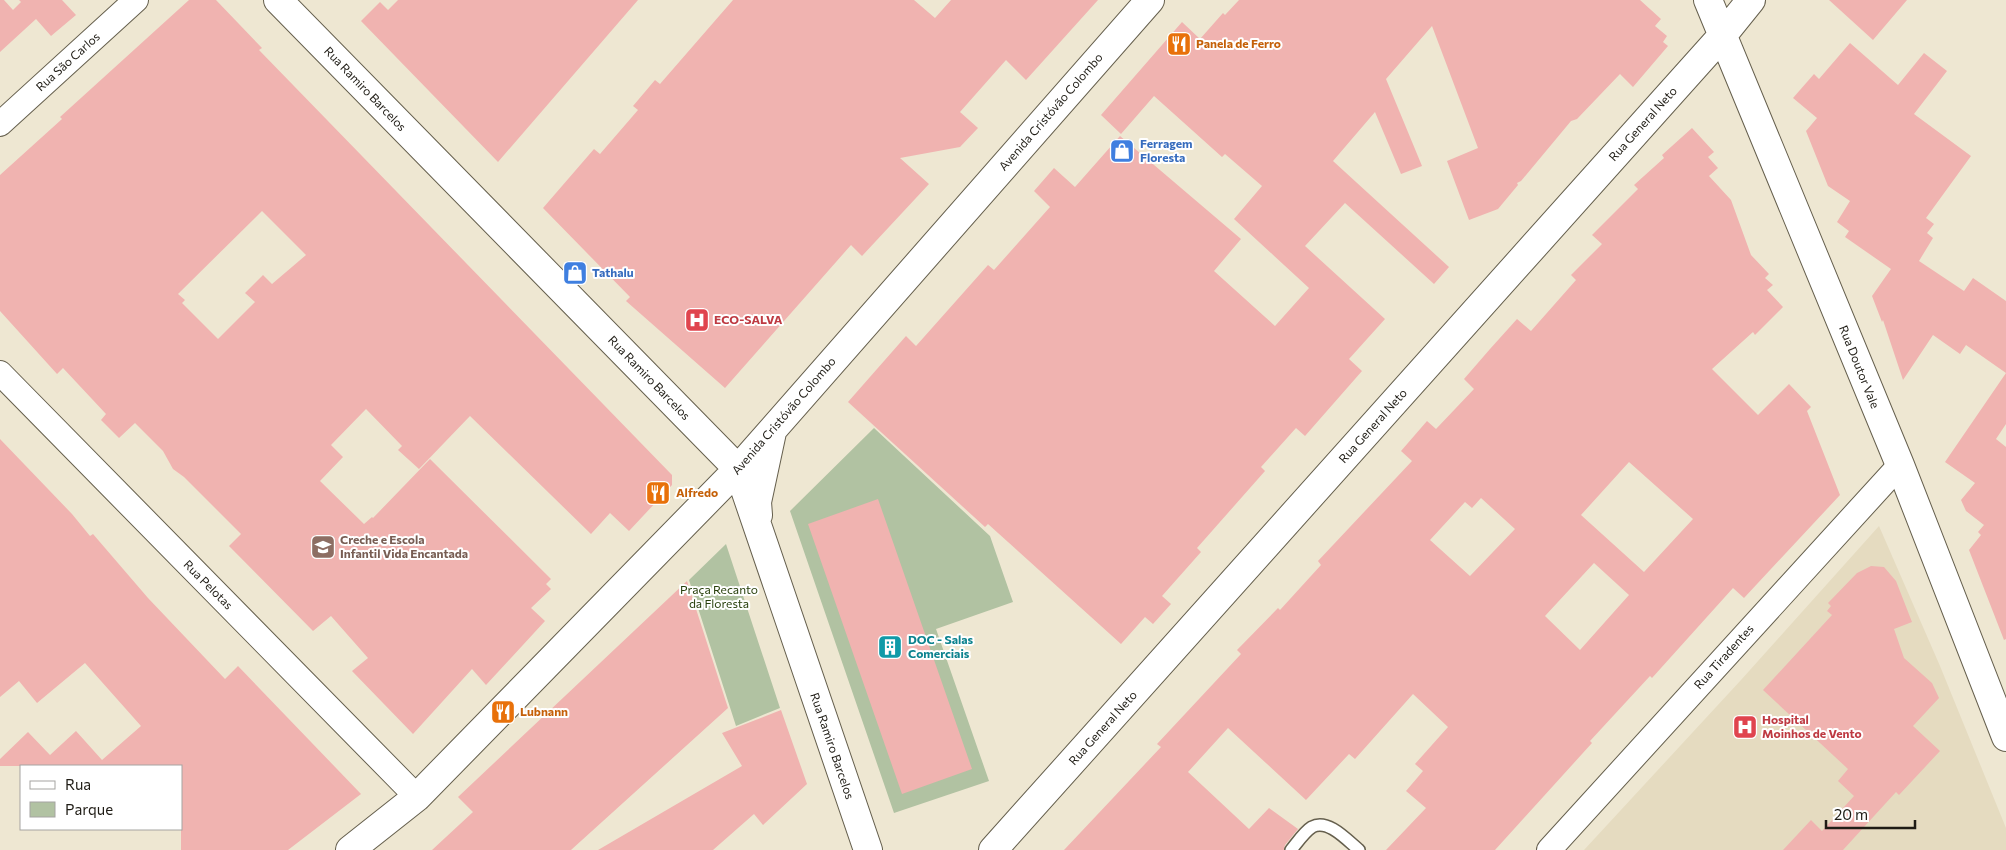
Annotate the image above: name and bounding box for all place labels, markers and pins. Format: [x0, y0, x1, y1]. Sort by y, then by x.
restaurant icon: Panela de Ferro [1166, 31, 1192, 57]
place label: Panela de Ferro [1196, 36, 1281, 50]
place label: Ferragem Floresta [1140, 136, 1192, 164]
shop icon: Ferragem Floresta [1109, 138, 1135, 164]
shop icon: Tathalu [562, 260, 588, 286]
place label: Tathalu [592, 265, 634, 279]
hospital icon: ECO-SALVA [684, 307, 710, 333]
place label: ECO-SALVA [714, 312, 783, 326]
restaurant icon: Alfredo [645, 480, 671, 506]
place label: Alfredo [676, 485, 718, 499]
place label: Creche e Escola Infantil Vida Encantada [340, 532, 468, 560]
school or university icon: Creche e Escola Infantil Vida Encantada [310, 534, 336, 560]
place label: DOC - Salas Comerciais [908, 632, 974, 660]
building icon: DOC - Salas Comerciais [877, 634, 903, 660]
restaurant icon: Lubnann [490, 699, 516, 725]
place label: Lubnann [520, 704, 568, 718]
place label: Hospital Moinhos de Vento [1762, 712, 1862, 740]
hospital icon: Hospital Moinhos de Vento [1732, 714, 1758, 740]

